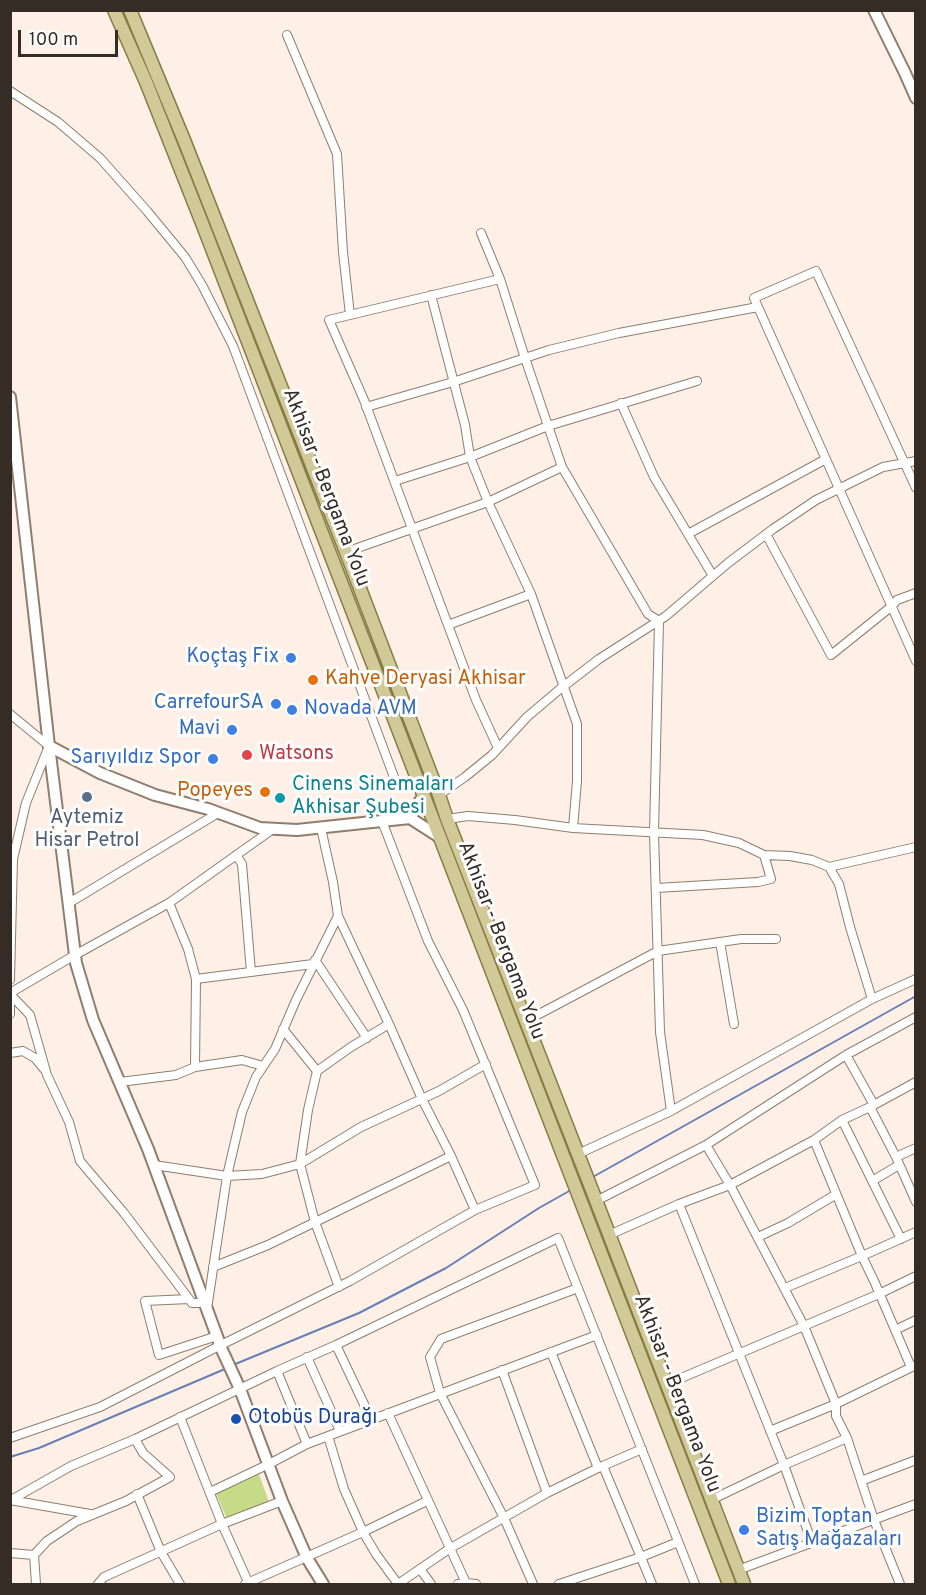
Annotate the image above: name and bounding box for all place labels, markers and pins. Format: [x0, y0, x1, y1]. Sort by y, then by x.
place label: Koçtaş Fix [186, 646, 279, 670]
marker: Koçtaş Fix [284, 651, 298, 665]
place label: Kahve Deryasi Akhisar [325, 668, 526, 692]
marker: Kahve Deryasi Akhisar [306, 673, 320, 687]
place label: CarrefourSA [154, 692, 264, 716]
marker: CarrefourSA [269, 697, 283, 711]
place label: Novada AVM [304, 698, 417, 722]
marker: Novada AVM [285, 703, 299, 717]
place label: Mavi [179, 718, 220, 742]
marker: Mavi [225, 723, 239, 737]
place label: Watsons [259, 743, 334, 767]
place label: Sarıyıldız Spor [71, 747, 201, 771]
marker: Watsons [240, 748, 254, 762]
marker: Sarıyıldız Spor [206, 752, 220, 766]
place label: Cinens Sinemaları Akhisar Şubesi [292, 774, 454, 821]
place label: Popeyes [177, 780, 253, 804]
marker: Popeyes [258, 785, 272, 799]
marker: Aytemiz Hisar Petrol [80, 790, 94, 804]
marker: Cinens Sinemaları Akhisar Şubesi [273, 791, 287, 805]
place label: Aytemiz Hisar Petrol [34, 807, 140, 854]
place label: Otobüs Durağı [248, 1407, 377, 1431]
marker: Otobüs Durağı [229, 1412, 243, 1426]
place label: Bizim Toptan Satış Mağazaları [756, 1506, 902, 1553]
marker: Bizim Toptan Satış Mağazaları [737, 1523, 751, 1537]

